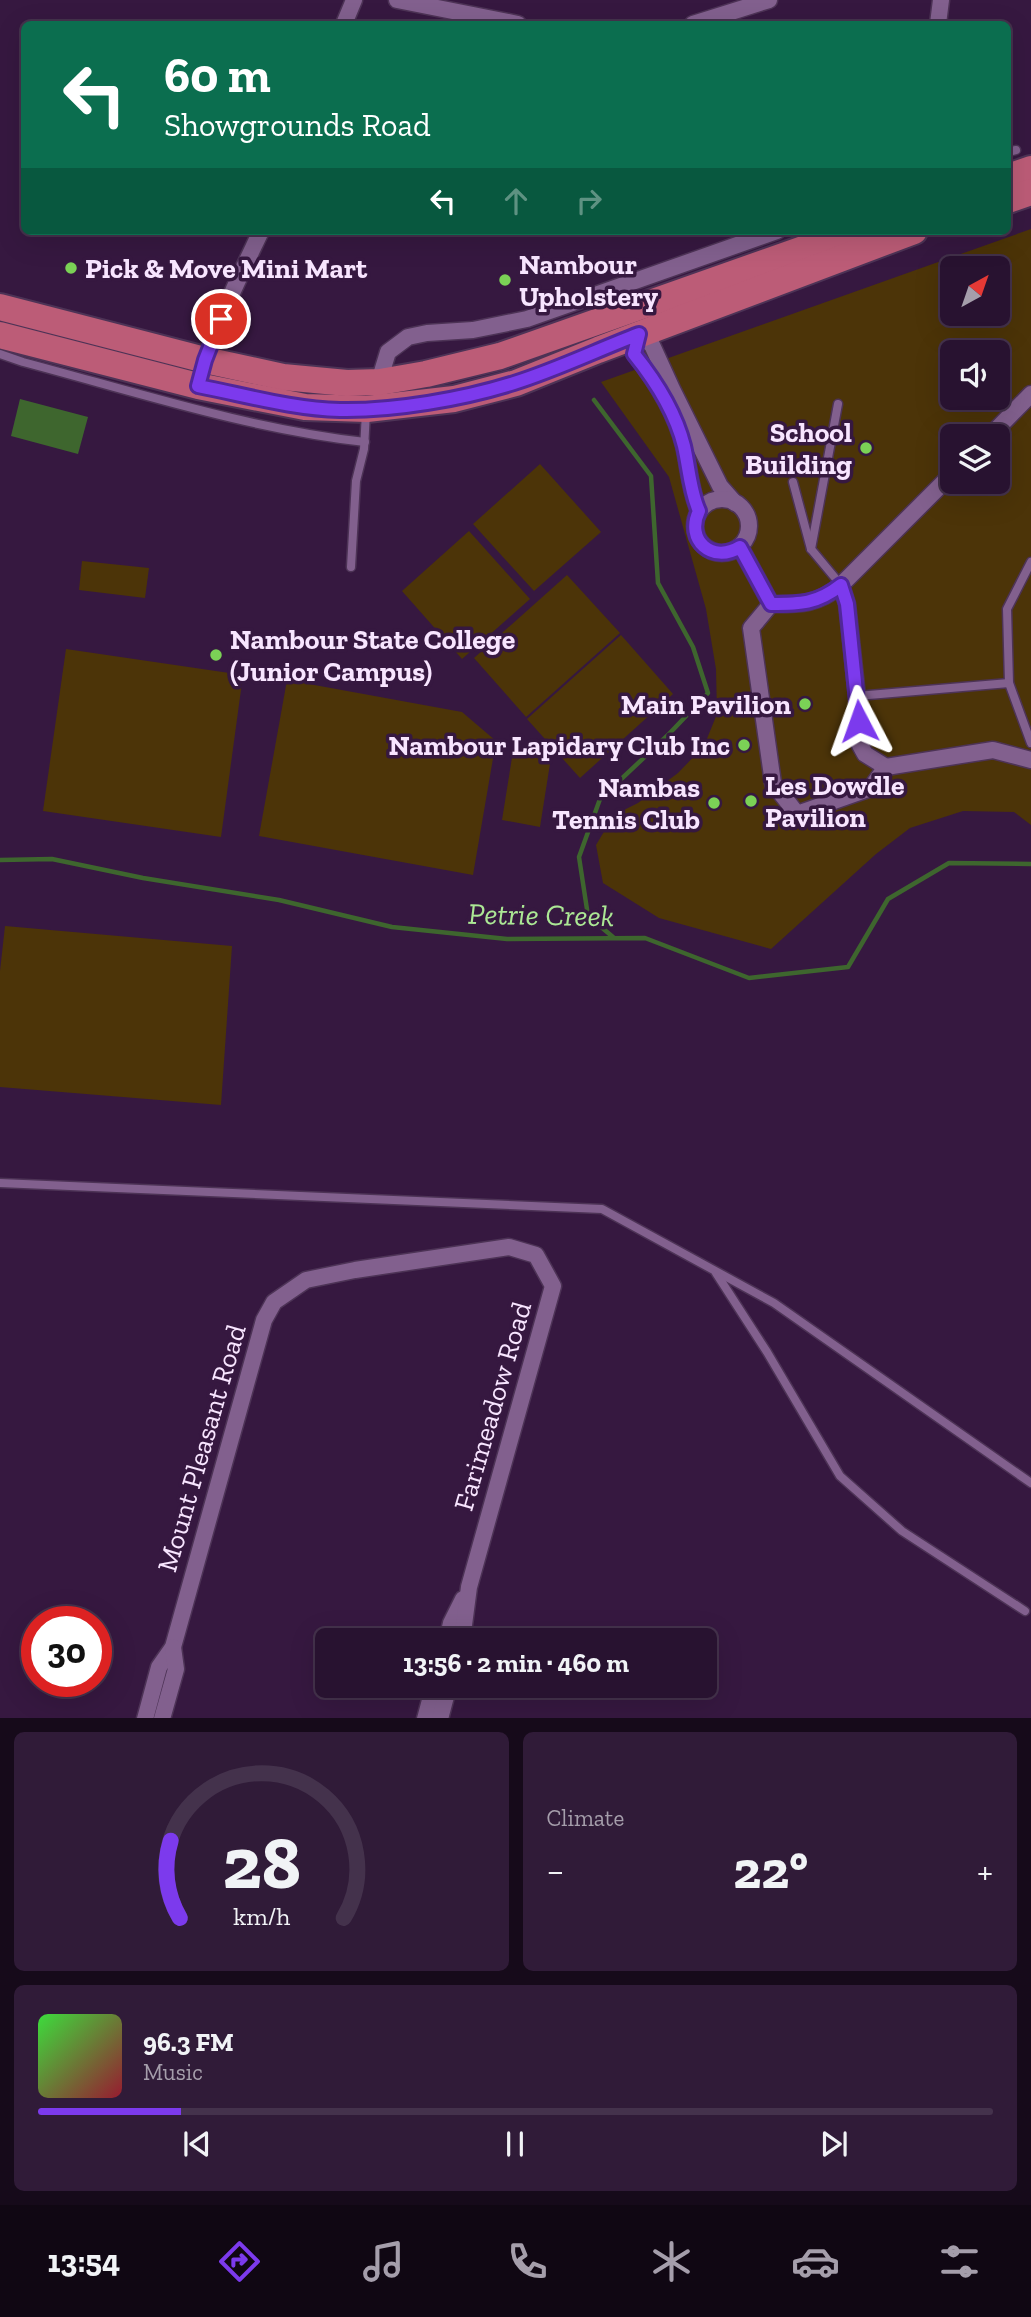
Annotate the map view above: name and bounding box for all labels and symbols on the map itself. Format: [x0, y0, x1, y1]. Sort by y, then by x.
place label: Nambour Upholstery [519, 248, 658, 313]
place label: Pick & Move Mini Mart [85, 252, 368, 285]
north arrow [940, 256, 1010, 326]
marker: Pick & Move Mini Mart [63, 260, 79, 276]
marker: Nambour Upholstery [497, 272, 513, 288]
pin [191, 289, 251, 349]
place label: School Building [745, 416, 852, 481]
marker: School Building [858, 440, 874, 456]
place label: Nambour State College (Junior Campus) [230, 623, 515, 688]
marker: Nambour State College (Junior Campus) [208, 647, 224, 663]
position arrow [822, 684, 896, 758]
place label: Main Pavilion [621, 688, 791, 721]
marker: Main Pavilion [797, 696, 813, 712]
place label: Nambour Lapidary Club Inc [389, 729, 730, 762]
marker: Nambour Lapidary Club Inc [736, 737, 752, 753]
place label: Les Dowdle Pavilion [765, 769, 905, 834]
place label: Nambas Tennis Club [552, 771, 700, 836]
marker: Les Dowdle Pavilion [743, 793, 759, 809]
marker: Nambas Tennis Club [706, 795, 722, 811]
water label: Petrie Creek [468, 896, 614, 934]
street label: Farimeadow Road [447, 1298, 538, 1515]
street label: Mount Pleasant Road [150, 1321, 253, 1576]
speed limit sign: 30 [21, 1606, 112, 1697]

